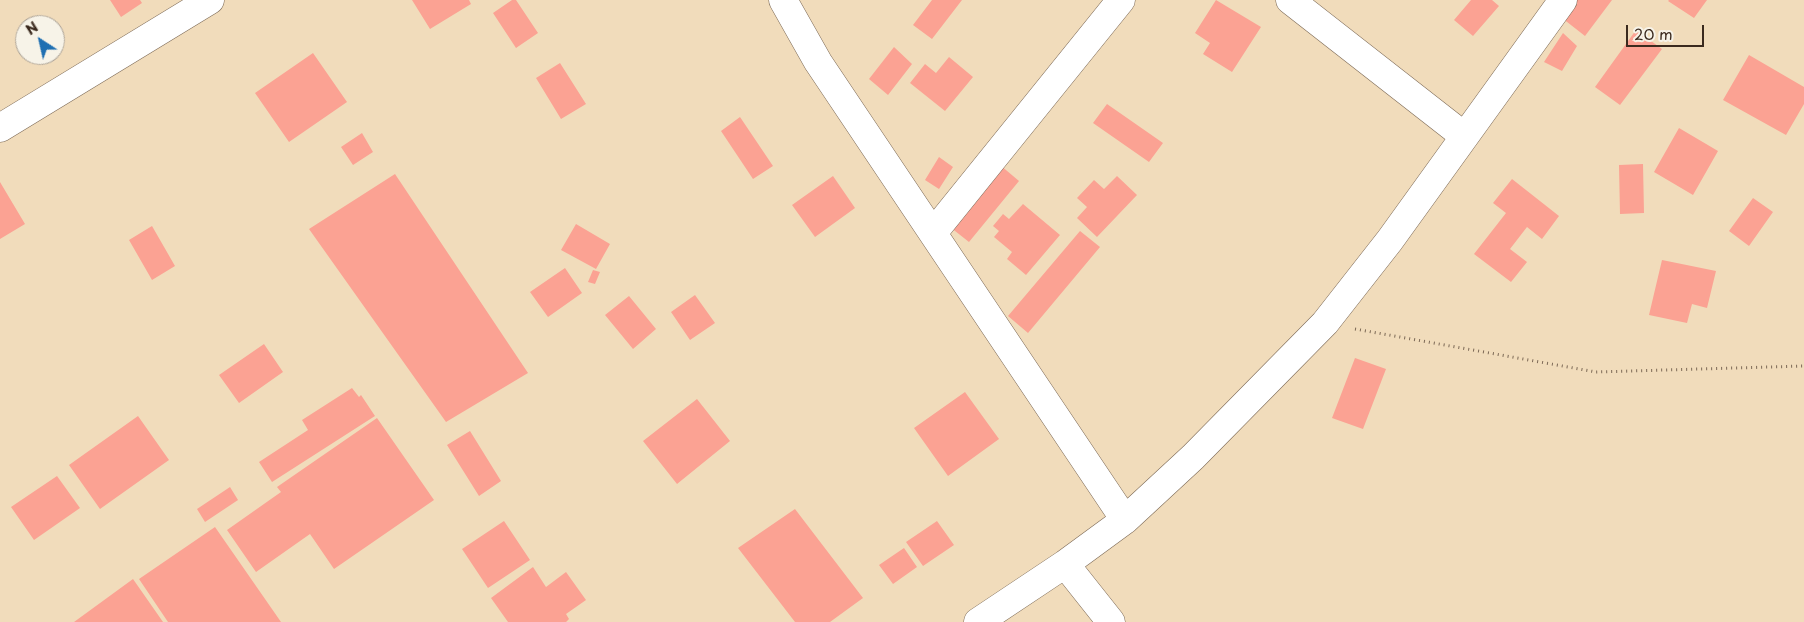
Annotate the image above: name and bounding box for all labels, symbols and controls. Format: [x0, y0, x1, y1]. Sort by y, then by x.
north arrow [15, 15, 65, 65]
scale bar [1629, 15, 1706, 47]
text: N [21, 16, 42, 40]
text: 20 m [1634, 22, 1673, 45]

